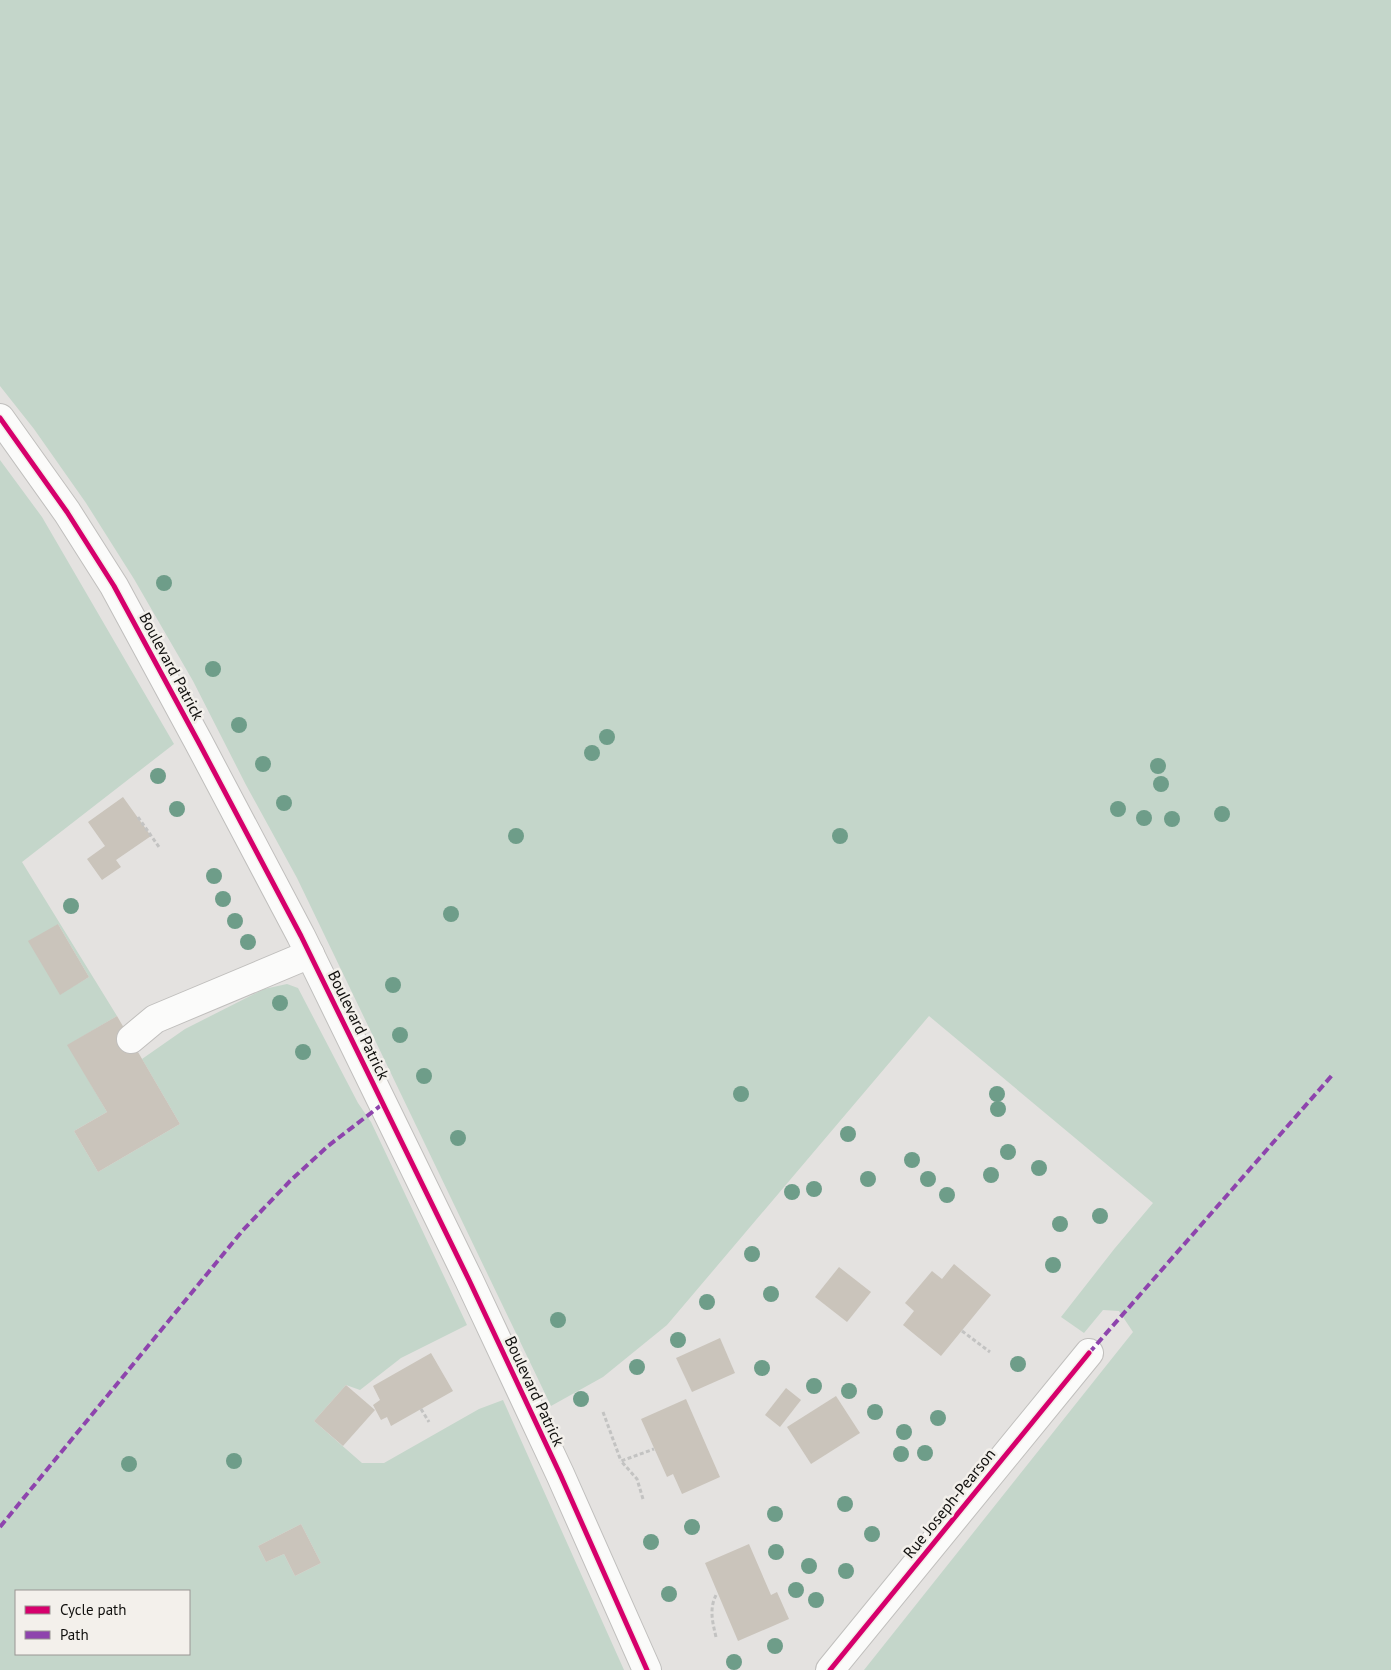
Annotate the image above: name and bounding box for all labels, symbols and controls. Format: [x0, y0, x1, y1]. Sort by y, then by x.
street label: Boulevard Patrick [135, 609, 209, 724]
street label: Boulevard Patrick [324, 967, 394, 1083]
street label: Boulevard Patrick [501, 1333, 569, 1450]
street label: Rue Joseph-Pearson [899, 1444, 999, 1562]
legend [15, 1590, 190, 1655]
text: Cycle path [60, 1600, 126, 1619]
text: Path [60, 1625, 89, 1644]

